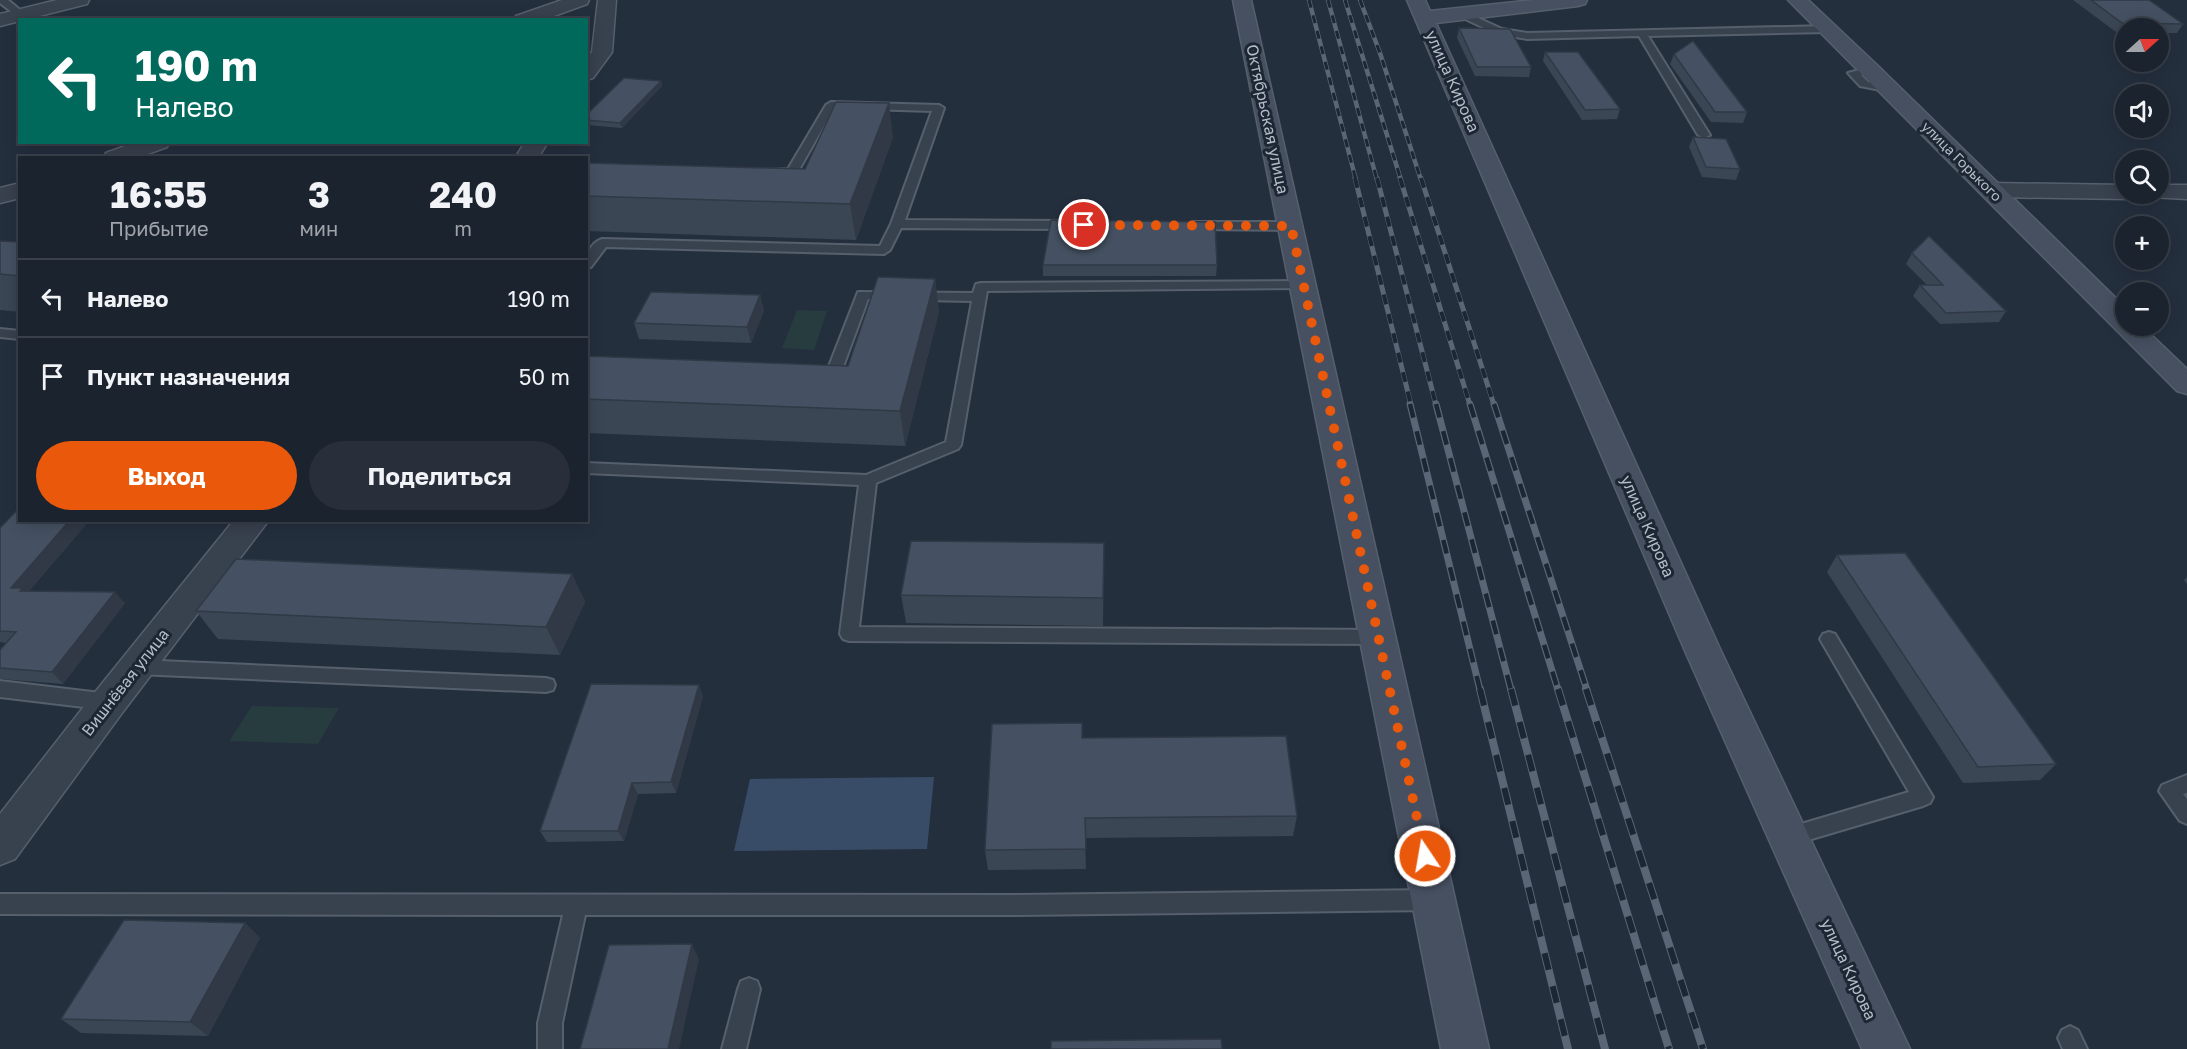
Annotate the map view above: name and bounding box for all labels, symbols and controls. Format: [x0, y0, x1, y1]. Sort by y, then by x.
north arrow [2115, 18, 2169, 72]
map controls [2115, 18, 2169, 336]
street label: улица Кирова [1422, 27, 1484, 135]
text: 190 m [135, 40, 258, 90]
icon: left [36, 42, 114, 120]
street label: Октябрьская улица [1242, 42, 1294, 196]
button: sound [2115, 84, 2169, 138]
text: Налево [135, 91, 234, 123]
street label: улица Горького [1918, 117, 2006, 205]
button: search [2115, 150, 2169, 204]
text: 16:55 [110, 173, 207, 216]
text: 3 [308, 173, 330, 216]
text: 240 [429, 173, 497, 216]
pin [1058, 199, 1109, 250]
icon: arrive [1067, 208, 1100, 241]
text: Прибытие [109, 216, 209, 240]
text: мин [299, 216, 338, 240]
text: m [454, 216, 472, 240]
button: + [2115, 216, 2169, 270]
icon: left [36, 282, 69, 315]
button: − [2115, 282, 2169, 336]
text: Налево [87, 285, 169, 312]
text: 190 m [507, 285, 570, 312]
icon: arrive [36, 360, 69, 393]
text: Пункт назначения [87, 363, 290, 390]
text: 50 m [519, 363, 570, 390]
button: Выход [36, 441, 297, 510]
button: Поделиться [309, 441, 570, 510]
street label: улица Кирова [1617, 472, 1679, 580]
street label: Вишнёвая улица [77, 624, 173, 740]
position arrow [1393, 824, 1457, 888]
street label: улица Кирова [1817, 915, 1881, 1023]

